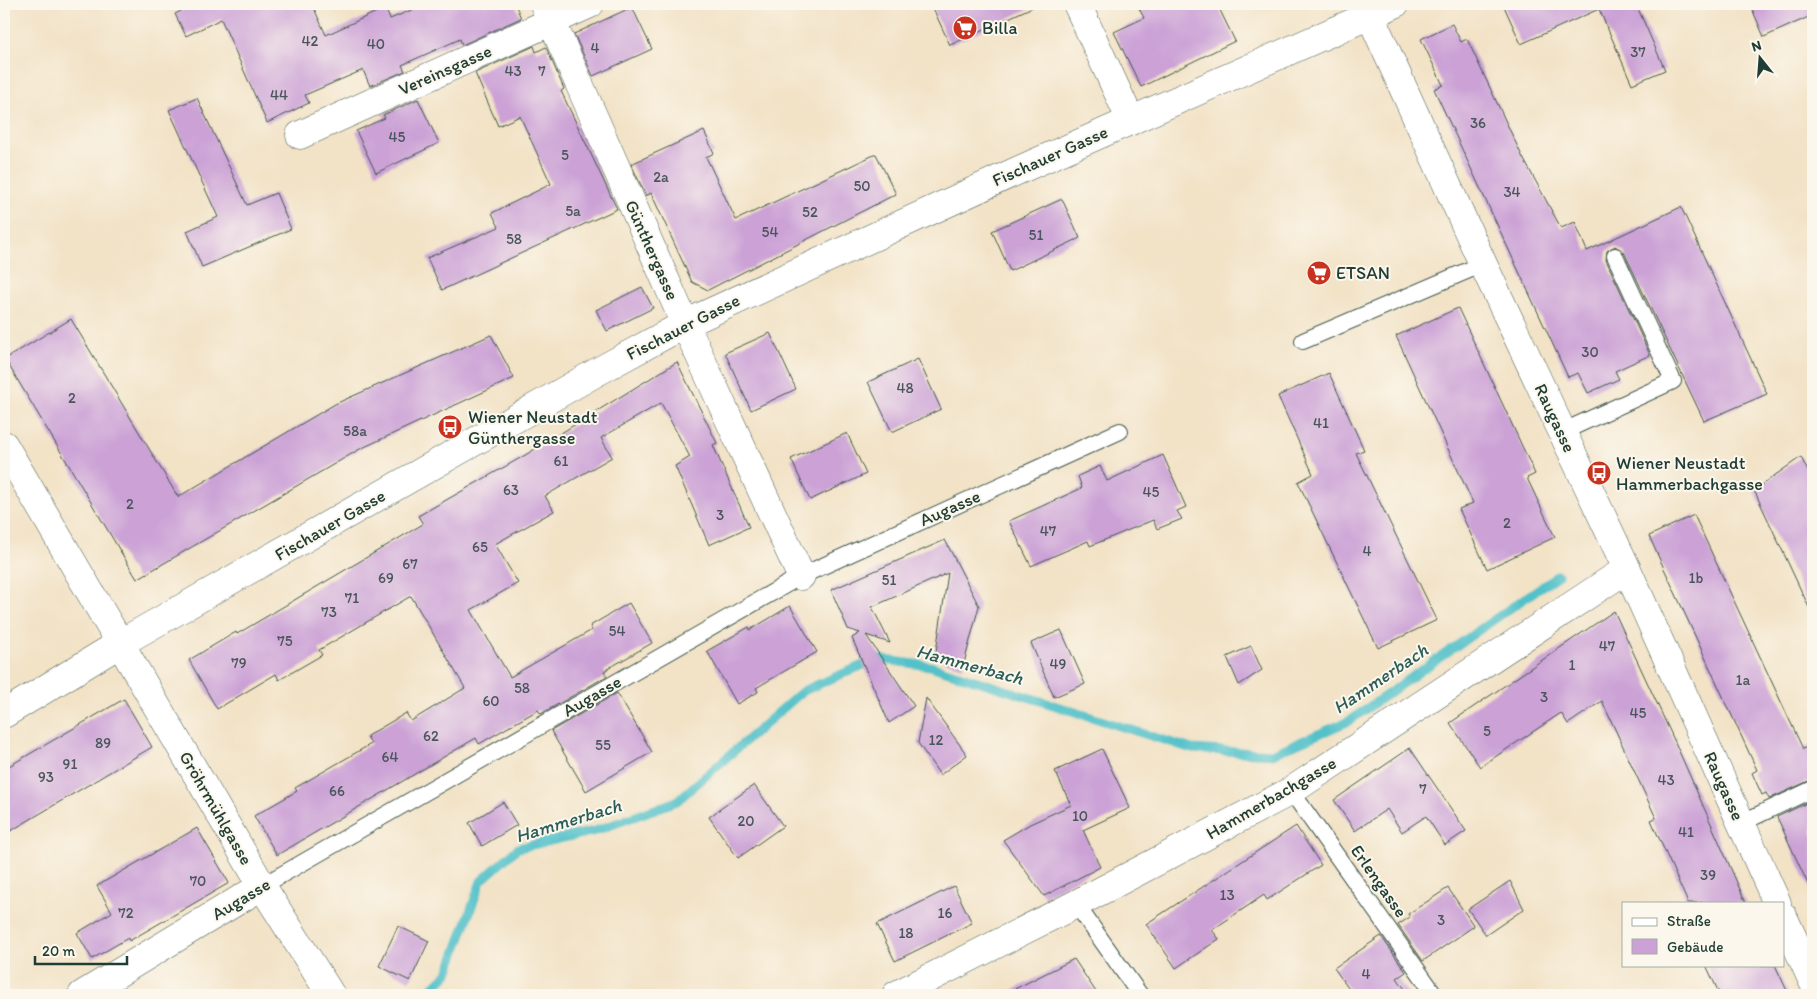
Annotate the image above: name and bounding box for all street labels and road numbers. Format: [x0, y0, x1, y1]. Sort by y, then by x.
street label: Vereinsgasse [395, 40, 495, 100]
street label: Fischauer Gasse [989, 121, 1111, 191]
street label: Günthergasse [620, 196, 684, 304]
street label: Fischauer Gasse [623, 289, 743, 365]
street label: Raugasse [1530, 380, 1580, 456]
street label: Fischauer Gasse [271, 484, 389, 566]
street label: Augasse [916, 485, 984, 531]
street label: Augasse [559, 670, 625, 722]
street label: Gröhrmühlgasse [175, 747, 257, 869]
street label: Raugasse [1699, 748, 1749, 824]
street label: Hammerbachgasse [1202, 752, 1340, 844]
street label: Erlengasse [1346, 840, 1412, 922]
street label: Augasse [208, 873, 274, 925]

